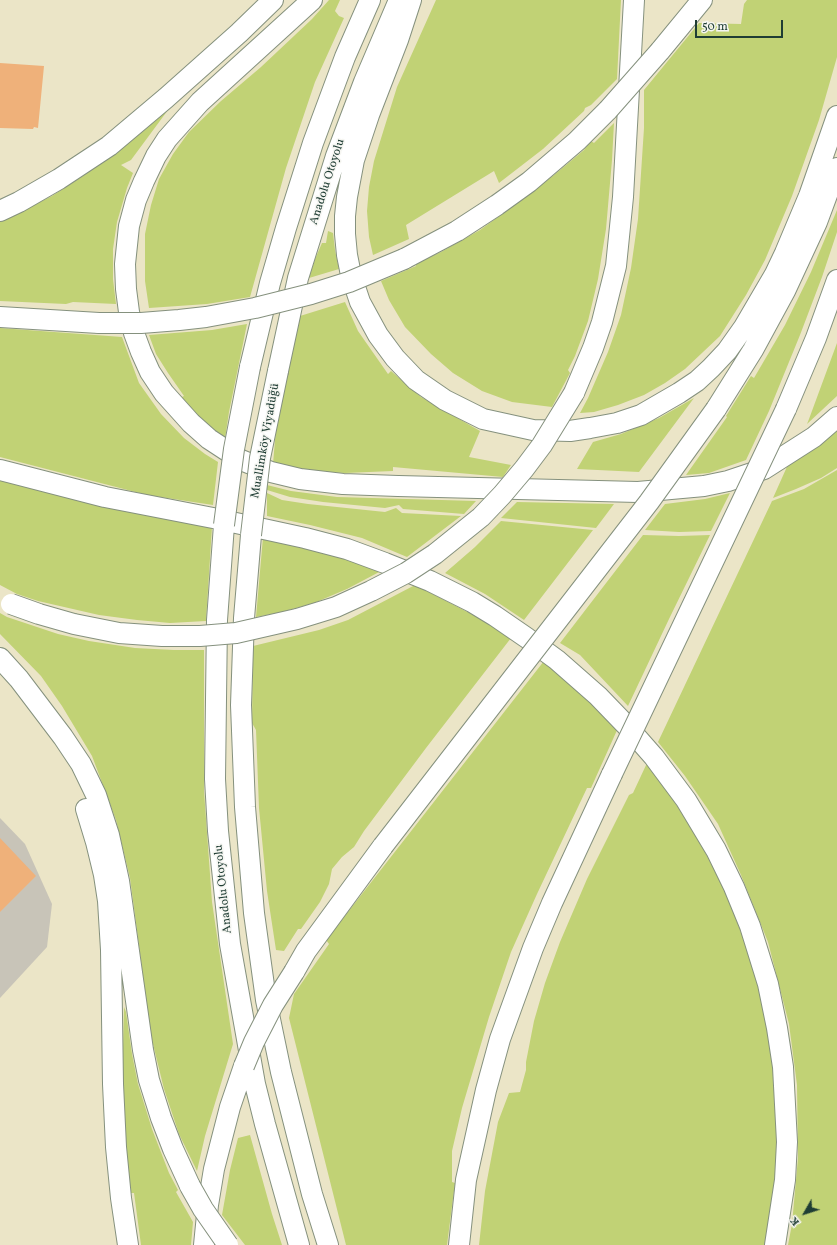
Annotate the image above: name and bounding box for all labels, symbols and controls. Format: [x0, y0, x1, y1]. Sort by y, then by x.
scale bar [697, 12, 785, 38]
text: 50 m [702, 19, 728, 35]
street label: Anadolu Otoyolu [307, 137, 349, 227]
street label: Muallimköy Viyadüğü [249, 382, 283, 500]
street label: Anadolu Otoyolu [212, 844, 236, 934]
north arrow [785, 1193, 825, 1233]
text: K [787, 1213, 804, 1229]

